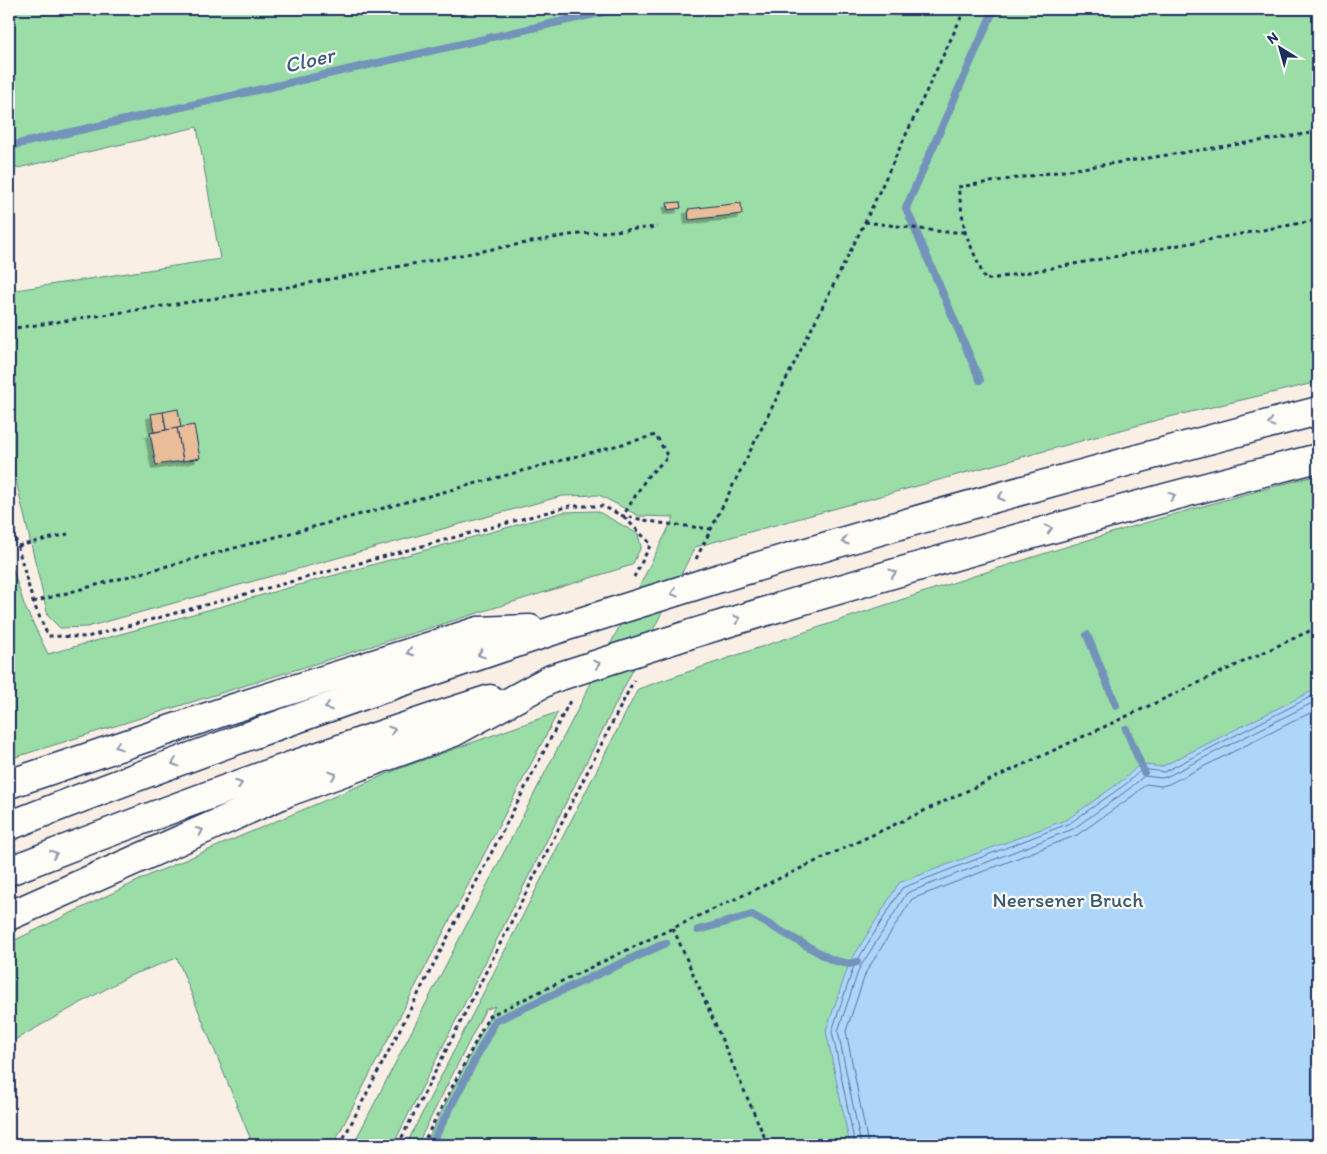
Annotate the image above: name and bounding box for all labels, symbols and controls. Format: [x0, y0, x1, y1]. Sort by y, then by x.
north arrow [1254, 22, 1304, 72]
text: N [1264, 28, 1281, 48]
water label: Cloer [281, 41, 339, 79]
one-way arrow [1267, 417, 1276, 428]
one-way arrow [998, 491, 1006, 501]
one-way arrow [1168, 491, 1176, 501]
one-way arrow [1045, 524, 1053, 534]
one-way arrow [841, 535, 849, 545]
one-way arrow [889, 568, 898, 579]
one-way arrow [670, 587, 678, 597]
one-way arrow [733, 615, 741, 625]
one-way arrow [407, 646, 415, 656]
one-way arrow [478, 649, 486, 659]
one-way arrow [592, 660, 601, 670]
one-way arrow [324, 701, 332, 711]
one-way arrow [388, 726, 396, 736]
one-way arrow [114, 740, 123, 750]
one-way arrow [171, 757, 180, 767]
one-way arrow [329, 771, 337, 781]
one-way arrow [234, 780, 243, 790]
one-way arrow [195, 826, 204, 837]
one-way arrow [49, 849, 58, 860]
park label: Neersener Bruch [992, 887, 1144, 912]

